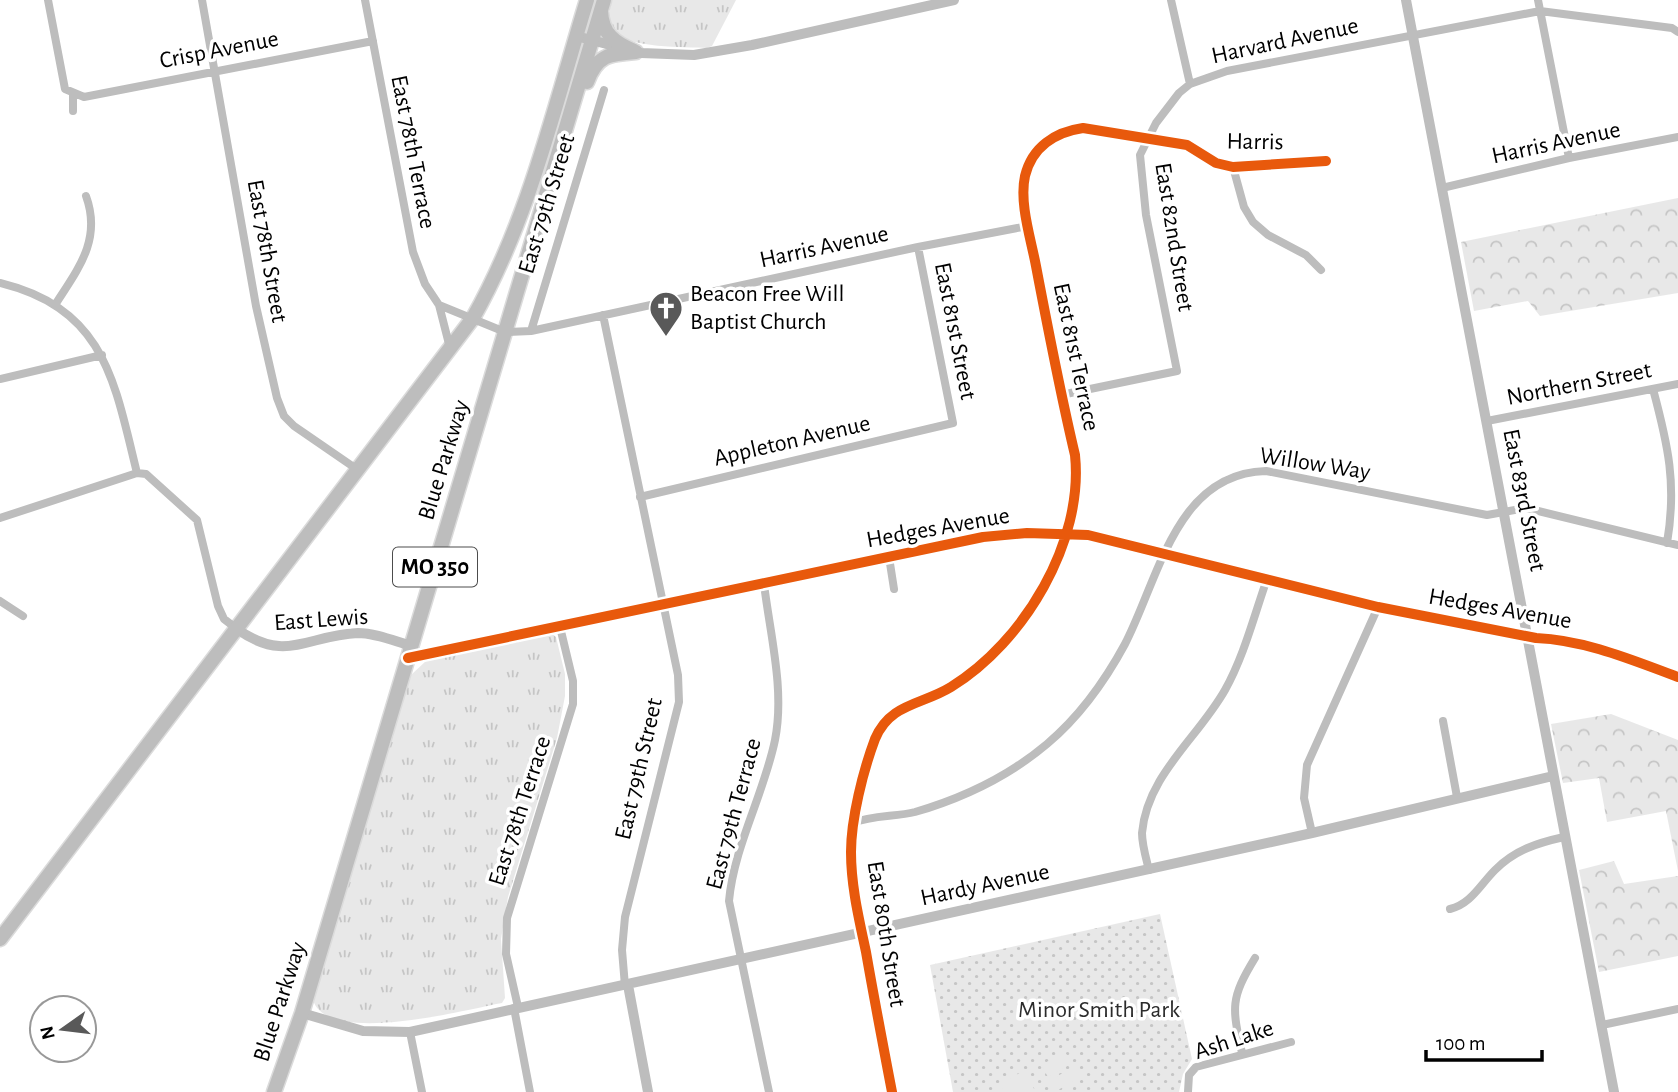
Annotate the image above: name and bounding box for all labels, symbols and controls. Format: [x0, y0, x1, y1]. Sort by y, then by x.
street label: Harvard Avenue [1209, 14, 1361, 68]
street label: Crisp Avenue [158, 27, 280, 73]
street label: East 78th Terrace [386, 73, 440, 231]
street label: Harris Avenue [1489, 118, 1623, 168]
street label: Harris [1226, 130, 1284, 154]
street label: East 79th Street [514, 131, 580, 277]
street label: East 82nd Street [1150, 161, 1198, 313]
street label: East 78th Street [243, 178, 291, 325]
street label: Harris Avenue [757, 222, 891, 272]
street label: East 81st Street [930, 260, 980, 402]
street label: East 81st Terrace [1049, 281, 1103, 433]
place label: Beacon Free Will Baptist Church [690, 282, 844, 334]
church icon: Beacon Free Will Baptist Church [647, 289, 685, 338]
street label: Northern Street [1505, 358, 1654, 410]
street label: Blue Parkway [414, 397, 474, 523]
street label: Appleton Avenue [711, 411, 873, 471]
street label: East 83rd Street [1498, 427, 1550, 574]
street label: Willow Way [1258, 443, 1372, 485]
street label: Hedges Avenue [865, 504, 1011, 552]
road number: MO 350 [393, 548, 477, 586]
street label: Hedges Avenue [1427, 585, 1573, 633]
street label: East Lewis [273, 605, 369, 635]
street label: East 79th Street [611, 696, 667, 842]
street label: East 78th Terrace [484, 733, 556, 889]
street label: East 79th Terrace [702, 736, 766, 892]
street label: East 80th Street [863, 859, 909, 1009]
street label: Hardy Avenue [918, 860, 1052, 910]
street label: Blue Parkway [249, 939, 311, 1065]
north arrow [28, 994, 98, 1064]
park label: Minor Smith Park [1018, 998, 1180, 1022]
street label: Ash Lake [1191, 1016, 1277, 1064]
scale bar [1426, 1018, 1542, 1062]
text: N [37, 1024, 59, 1041]
text: 100 m [1436, 1033, 1486, 1054]

